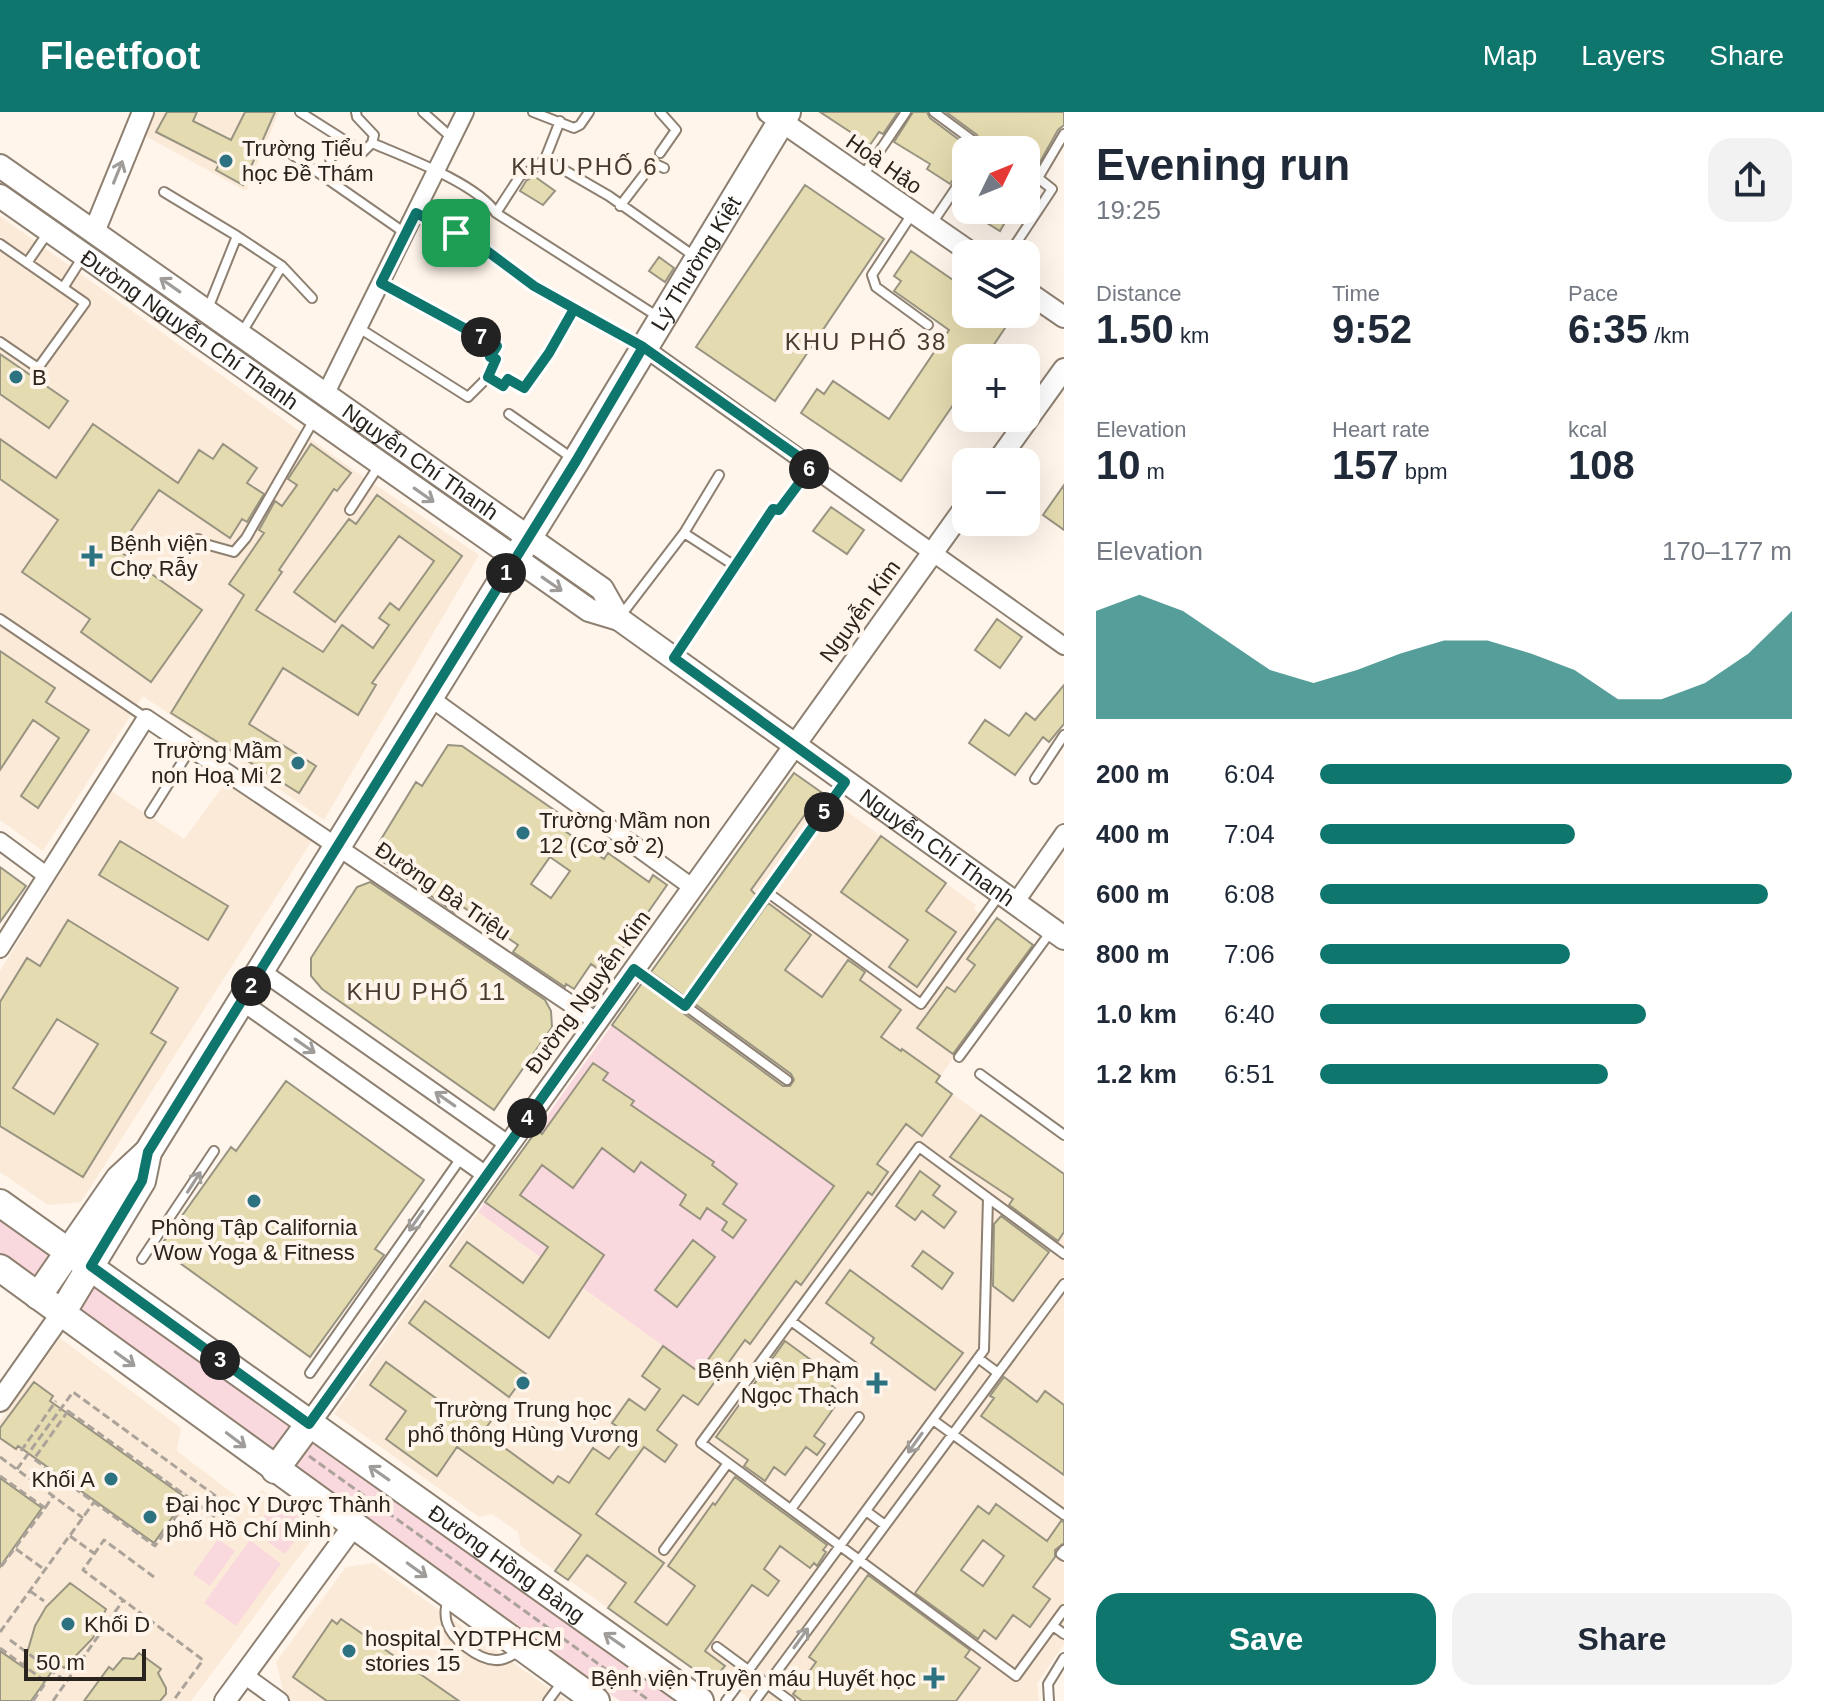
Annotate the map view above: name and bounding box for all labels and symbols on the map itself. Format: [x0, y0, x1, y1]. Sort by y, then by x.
street label: Hoà Hảo [841, 129, 927, 199]
place label: Trường Tiểu học Đề Thám [242, 136, 374, 186]
north arrow [952, 136, 1040, 224]
marker: Trường Tiểu học Đề Thám [217, 152, 235, 170]
district label: KHU PHỐ 6 [511, 153, 659, 180]
one-way arrow [112, 160, 126, 185]
street label: Lý Thường Kiệt [646, 191, 746, 335]
pin [422, 199, 490, 267]
street label: Đường Nguyễn Chí Thanh [76, 244, 303, 414]
one-way arrow [160, 277, 182, 294]
pin: 7 [461, 317, 501, 357]
district label: KHU PHỐ 38 [785, 328, 947, 355]
place label: B [32, 365, 47, 390]
marker: B [7, 368, 25, 386]
street label: Nguyễn Chí Thanh [338, 398, 503, 525]
pin: 6 [789, 449, 829, 489]
one-way arrow [413, 486, 435, 503]
place label: Bệnh viện Chợ Rẫy [110, 531, 208, 581]
marker: Bệnh viện Chợ Rẫy [81, 545, 103, 567]
pin: 1 [486, 553, 526, 593]
street label: Nguyễn Kim [815, 555, 905, 667]
one-way arrow [540, 576, 562, 592]
place label: Trường Mầm non Hoạ Mi 2 [151, 738, 282, 788]
marker: Trường Mầm non Hoạ Mi 2 [289, 754, 307, 772]
street label: Nguyễn Chí Thanh [855, 783, 1020, 911]
pin: 5 [804, 792, 844, 832]
place label: Trường Mầm non 12 (Cơ sở 2) [539, 808, 710, 858]
marker: Trường Mầm non 12 (Cơ sở 2) [514, 824, 532, 842]
street label: Đường Bà Triệu [371, 837, 515, 945]
street label: Đường Nguyễn Kim [520, 906, 656, 1078]
pin: 2 [231, 966, 271, 1006]
district label: KHU PHỐ 11 [347, 978, 507, 1005]
one-way arrow [293, 1038, 315, 1054]
one-way arrow [434, 1091, 456, 1107]
pin: 4 [507, 1098, 547, 1138]
one-way arrow [186, 1171, 202, 1194]
marker: Phòng Tập California Wow Yoga & Fitness [245, 1192, 263, 1210]
one-way arrow [408, 1210, 425, 1232]
place label: Phòng Tập California Wow Yoga & Fitness [151, 1215, 358, 1265]
pin: 3 [200, 1340, 240, 1380]
one-way arrow [113, 1351, 135, 1367]
place label: Bệnh viện Phạm Ngọc Thạch [698, 1358, 859, 1408]
marker: Bệnh viện Phạm Ngọc Thạch [866, 1372, 888, 1394]
marker: Trường Trung học phổ thông Hùng Vương [514, 1374, 532, 1392]
place label: Trường Trung học phổ thông Hùng Vương [408, 1397, 639, 1447]
one-way arrow [225, 1432, 246, 1449]
one-way arrow [907, 1432, 924, 1453]
one-way arrow [368, 1465, 390, 1481]
place label: Khối A [31, 1467, 95, 1492]
marker: Khối A [102, 1470, 120, 1488]
place label: Đại học Y Dược Thành phố Hồ Chí Minh [166, 1492, 391, 1542]
street label: Đường Hồng Bàng [424, 1500, 590, 1628]
marker: Đại học Y Dược Thành phố Hồ Chí Minh [141, 1508, 159, 1526]
one-way arrow [406, 1562, 428, 1578]
place label: Khối D [84, 1612, 150, 1637]
marker: Khối D [59, 1615, 77, 1633]
place label: hospital_YDTPHCM stories 15 [365, 1626, 562, 1676]
one-way arrow [793, 1628, 810, 1650]
one-way arrow [603, 1632, 625, 1648]
marker: hospital_YDTPHCM stories 15 [340, 1642, 358, 1660]
scale bar [24, 1645, 146, 1681]
place label: Bệnh viện Truyền máu Huyết học [591, 1666, 916, 1691]
marker: Bệnh viện Truyền máu Huyết học [923, 1667, 945, 1689]

